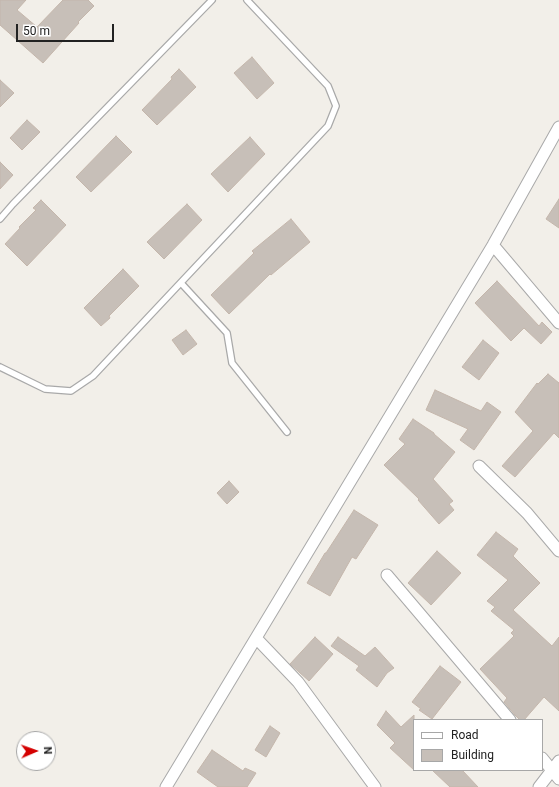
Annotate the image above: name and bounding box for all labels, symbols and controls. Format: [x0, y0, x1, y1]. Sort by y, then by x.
scale bar [18, 16, 116, 42]
text: 50 m [23, 24, 50, 38]
legend [413, 719, 543, 771]
text: Road [451, 728, 479, 742]
north arrow [16, 731, 56, 771]
text: N [41, 746, 54, 755]
text: Building [451, 748, 494, 762]

